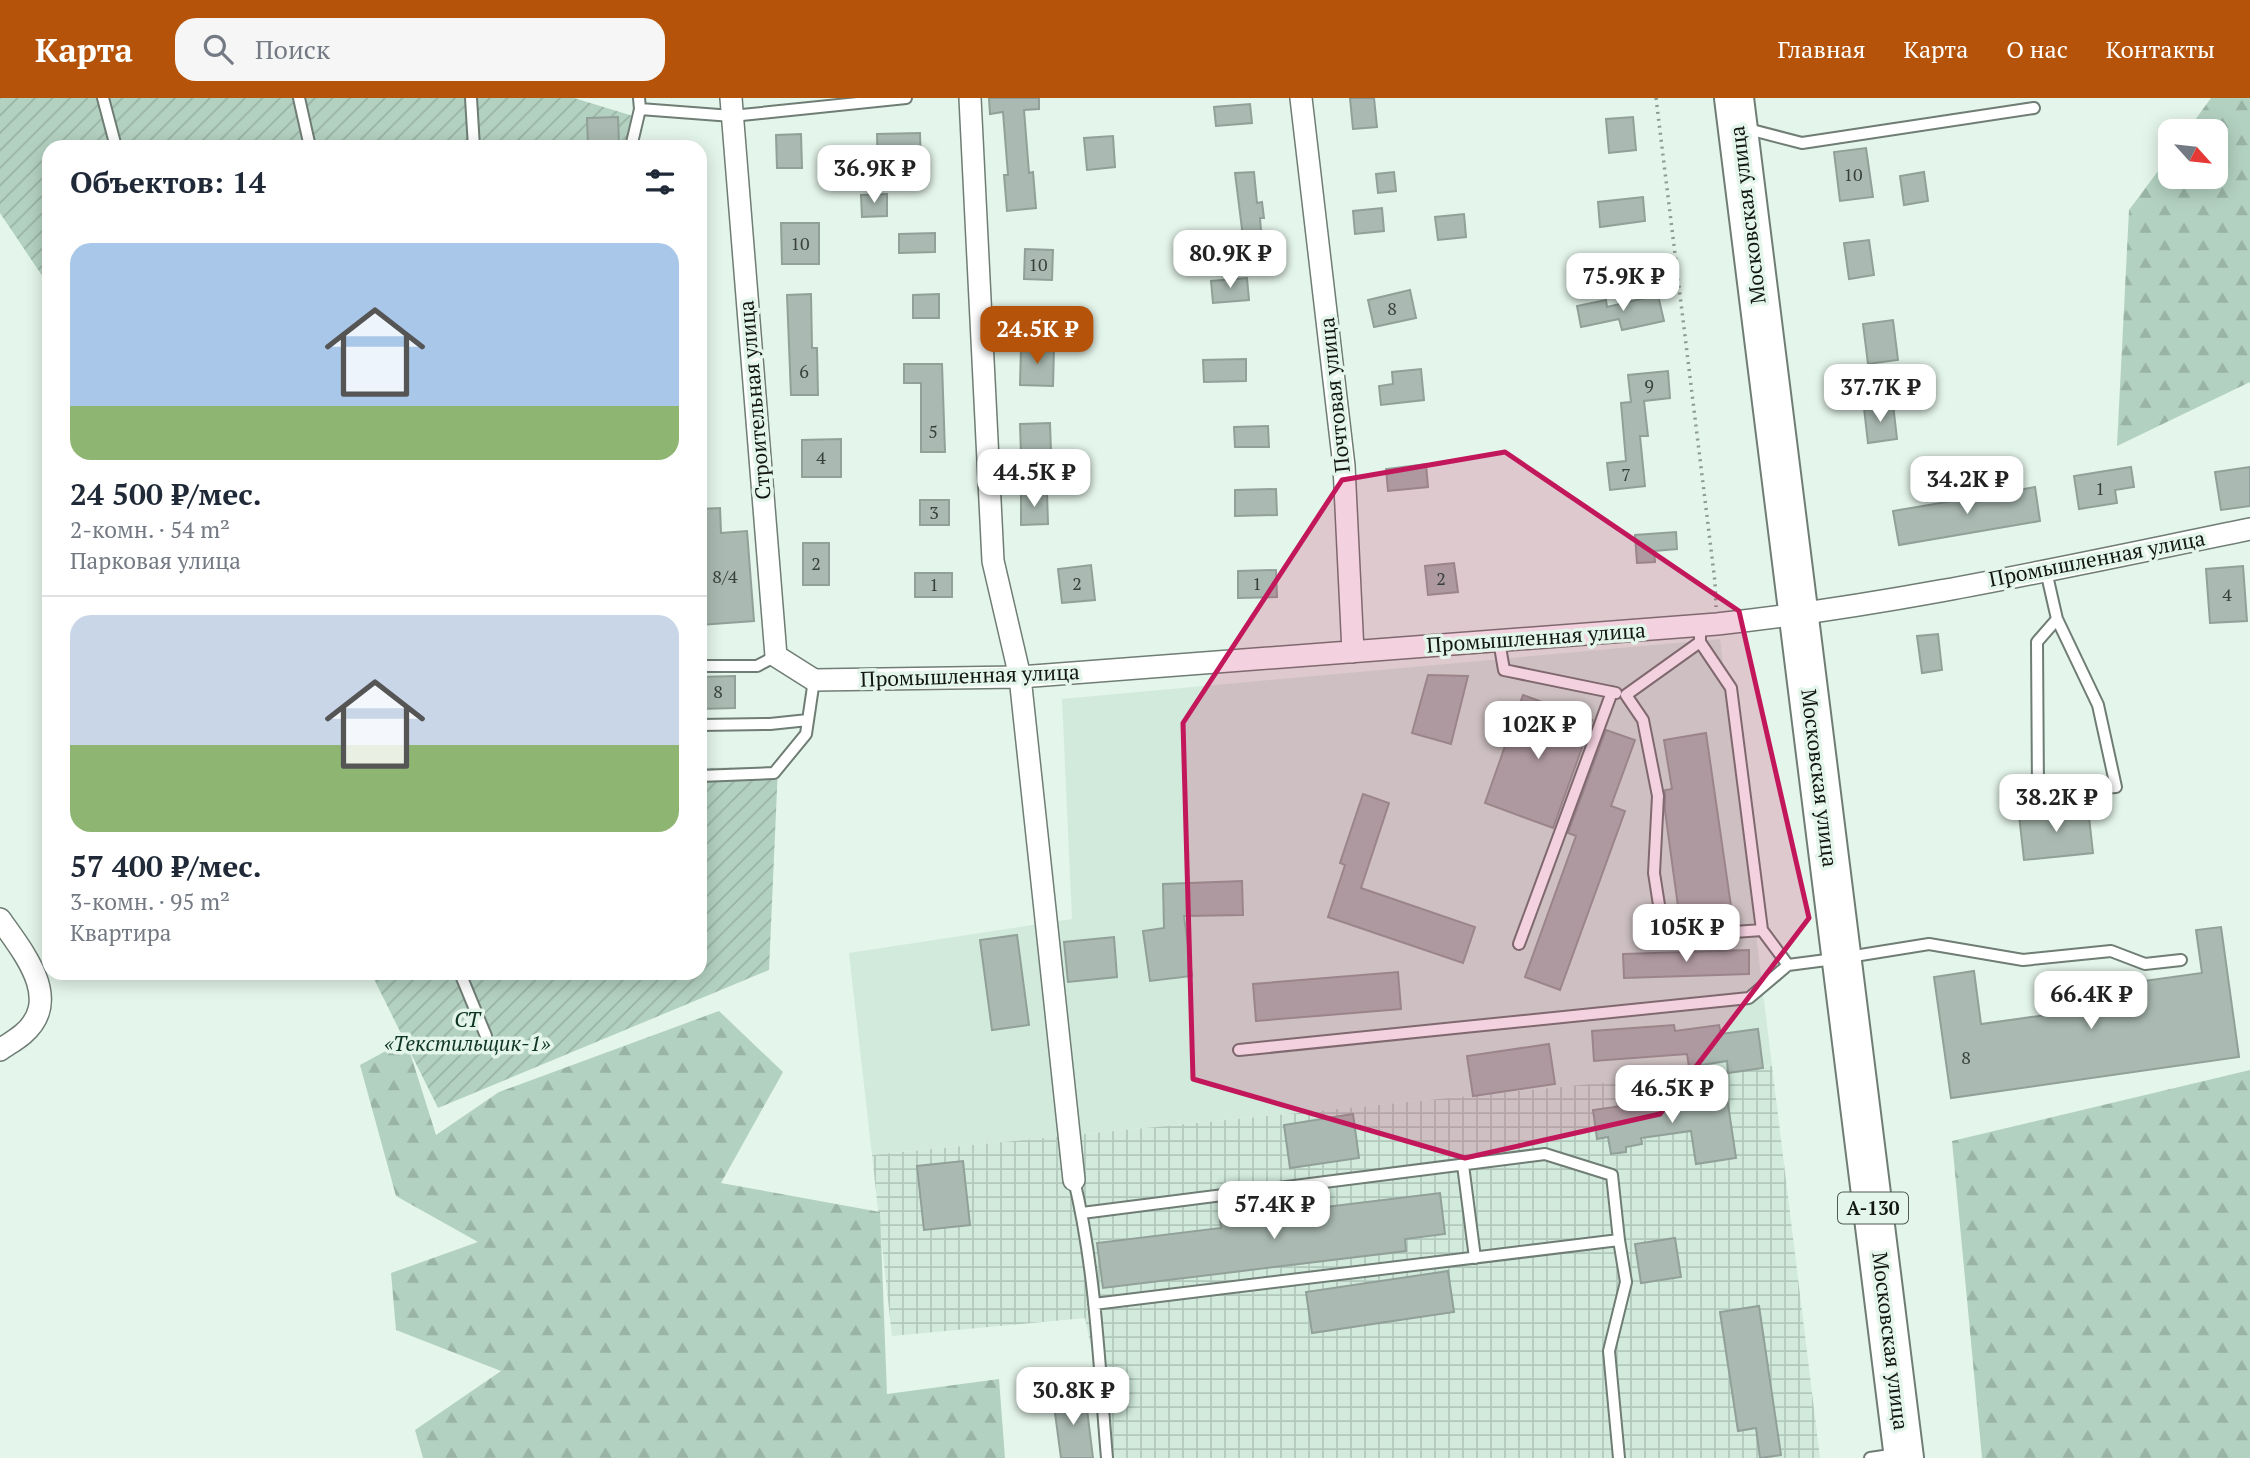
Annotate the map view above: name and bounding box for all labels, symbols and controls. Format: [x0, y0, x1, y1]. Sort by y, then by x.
search box [175, 18, 665, 81]
text: Карта [35, 28, 133, 71]
icon: search [199, 30, 237, 68]
text: Поиск [255, 32, 330, 66]
text: Главная [1777, 33, 1865, 65]
text: Карта [1903, 33, 1968, 65]
text: О нас [2006, 33, 2068, 65]
text: Контакты [2106, 33, 2215, 65]
north arrow [2158, 119, 2228, 189]
map controls [2158, 119, 2228, 189]
street label: Московская улица [1722, 124, 1772, 306]
pin: 36.9K ₽ [809, 146, 939, 205]
text: 36.9K ₽ [833, 152, 915, 183]
text: Объектов: 14 [70, 162, 266, 202]
house number: 10 [1843, 162, 1863, 186]
icon: filters [641, 163, 679, 201]
pin: 80.9K ₽ [1165, 230, 1295, 290]
house number: 10 [790, 231, 810, 255]
text: 80.9K ₽ [1189, 237, 1271, 268]
house number: 10 [1028, 252, 1048, 276]
pin: 75.9K ₽ [1558, 254, 1688, 313]
text: 75.9K ₽ [1582, 260, 1664, 291]
icon: home [312, 289, 438, 415]
house number: 8 [1387, 296, 1397, 320]
street label: Строительная улица [731, 299, 777, 501]
pin: 24.5K ₽ [972, 306, 1102, 366]
text: 24.5K ₽ [996, 313, 1078, 344]
street label: Почтовая улица [1312, 316, 1356, 474]
house number: 6 [799, 359, 809, 383]
pin: 37.7K ₽ [1815, 364, 1945, 424]
text: 37.7K ₽ [1840, 371, 1920, 402]
house number: 9 [1644, 373, 1654, 397]
house number: 5 [928, 419, 938, 443]
house number: 4 [816, 445, 826, 469]
pin: 44.5K ₽ [969, 450, 1099, 509]
text: 44.5K ₽ [993, 456, 1075, 487]
pin: 34.2K ₽ [1902, 456, 2032, 516]
house number: 7 [1621, 462, 1631, 486]
text: 34.2K ₽ [1926, 463, 2008, 494]
text: 24 500 ₽/мес. [70, 474, 262, 514]
house number: 1 [2095, 476, 2105, 500]
house number: 3 [929, 500, 939, 524]
text: 2-комн. · 54 m² [70, 514, 230, 545]
street label: Промышленная улица [1986, 523, 2208, 593]
text: Парковая улица [70, 545, 241, 576]
house number: 2 [811, 551, 821, 575]
house number: 8/4 [712, 564, 738, 588]
house number: 2 [1436, 566, 1446, 590]
house number: 2 [1072, 571, 1082, 595]
house number: 1 [1252, 571, 1262, 595]
house number: 1 [929, 572, 939, 596]
house number: 4 [2222, 582, 2232, 606]
street label: Промышленная улица [1425, 615, 1647, 659]
street label: Промышленная улица [860, 657, 1081, 693]
icon: home [312, 661, 438, 787]
house number: 8 [713, 679, 723, 703]
street label: Московская улица [1795, 687, 1845, 869]
pin: 102K ₽ [1481, 702, 1595, 761]
text: 102K ₽ [1501, 708, 1575, 739]
pin: 38.2K ₽ [1991, 774, 2121, 834]
text: 38.2K ₽ [2015, 781, 2097, 812]
text: 57 400 ₽/мес. [70, 846, 262, 886]
text: 3-комн. · 95 m² [70, 886, 230, 917]
pin: 105K ₽ [1629, 904, 1743, 964]
text: 105K ₽ [1649, 911, 1723, 942]
text: Квартира [70, 917, 171, 948]
pin: 66.4K ₽ [2026, 972, 2156, 1031]
text: 66.4K ₽ [2050, 978, 2132, 1009]
park label: СТ «Текстильщик-1» [384, 1005, 551, 1057]
house number: 8 [1961, 1045, 1971, 1069]
pin: 46.5K ₽ [1607, 1066, 1737, 1125]
text: 46.5K ₽ [1631, 1072, 1713, 1103]
pin: 57.4K ₽ [1209, 1182, 1339, 1241]
text: 57.4K ₽ [1234, 1188, 1314, 1219]
road number: А-130 [1838, 1192, 1908, 1224]
street label: Московская улица [1866, 1250, 1916, 1432]
pin: 30.8K ₽ [1008, 1368, 1138, 1427]
text: 30.8K ₽ [1032, 1374, 1114, 1405]

